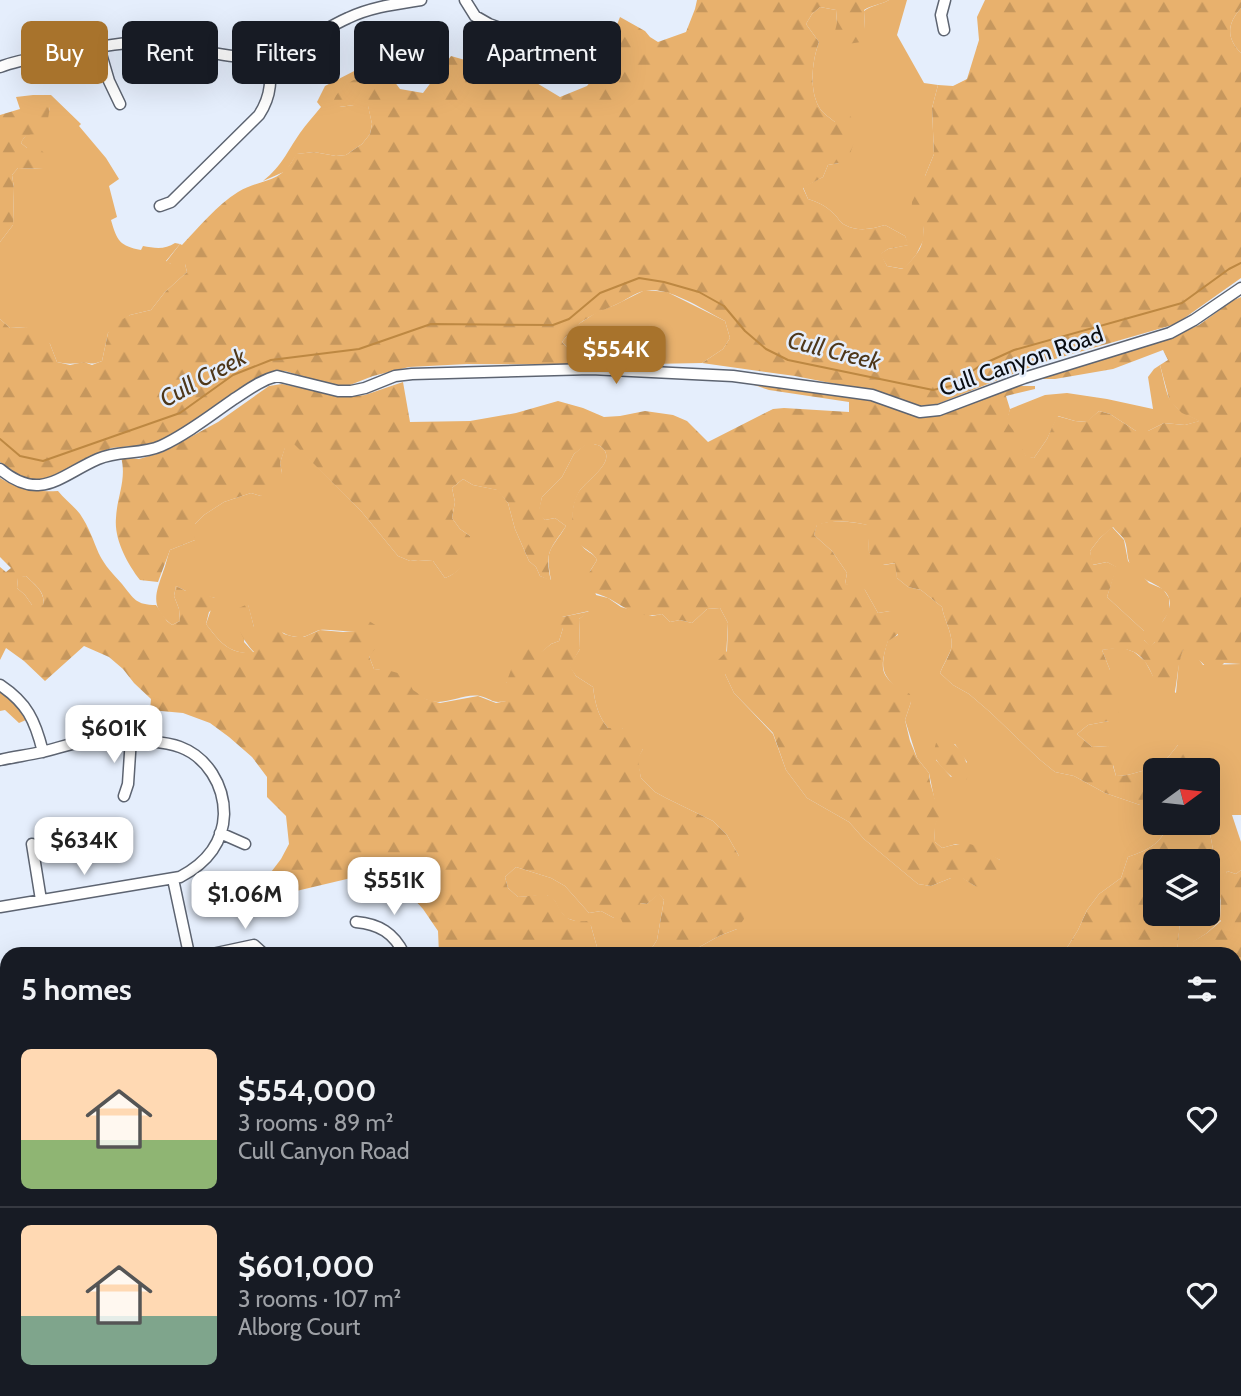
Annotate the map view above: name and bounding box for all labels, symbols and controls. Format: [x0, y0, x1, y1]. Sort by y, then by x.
chip: Buy [21, 21, 108, 84]
chip: Rent [122, 21, 218, 84]
chip: Filters [232, 21, 340, 84]
chip: New [354, 21, 449, 84]
chip: Apartment [463, 21, 621, 84]
street label: Cull Canyon Road [935, 320, 1107, 402]
water label: Cull Creek [785, 325, 884, 376]
pin: $554K [567, 326, 665, 386]
text: $554K [583, 335, 649, 363]
water label: Cull Creek [154, 342, 252, 413]
pin: $601K [65, 706, 163, 765]
text: $601K [81, 714, 147, 742]
north arrow [1143, 758, 1220, 835]
map controls [1143, 758, 1220, 926]
pin: $634K [35, 818, 133, 877]
text: $634K [50, 826, 118, 854]
button: layers [1143, 849, 1220, 926]
pin: $551K [345, 858, 443, 917]
text: $551K [364, 866, 424, 894]
pin: $1.06M [188, 872, 302, 931]
text: $1.06M [207, 880, 283, 908]
icon: filters [1183, 970, 1221, 1008]
text: 5 homes [21, 971, 132, 1008]
text: $554,000 [238, 1072, 376, 1109]
icon: home [77, 1077, 161, 1161]
icon: heart [1183, 1100, 1221, 1138]
text: 3 rooms · 89 m² [238, 1109, 393, 1137]
text: Cull Canyon Road [238, 1137, 410, 1165]
text: $601,000 [238, 1248, 375, 1285]
icon: home [77, 1253, 161, 1337]
icon: heart [1183, 1276, 1221, 1314]
text: 3 rooms · 107 m² [238, 1285, 401, 1313]
text: Alborg Court [238, 1313, 360, 1341]

